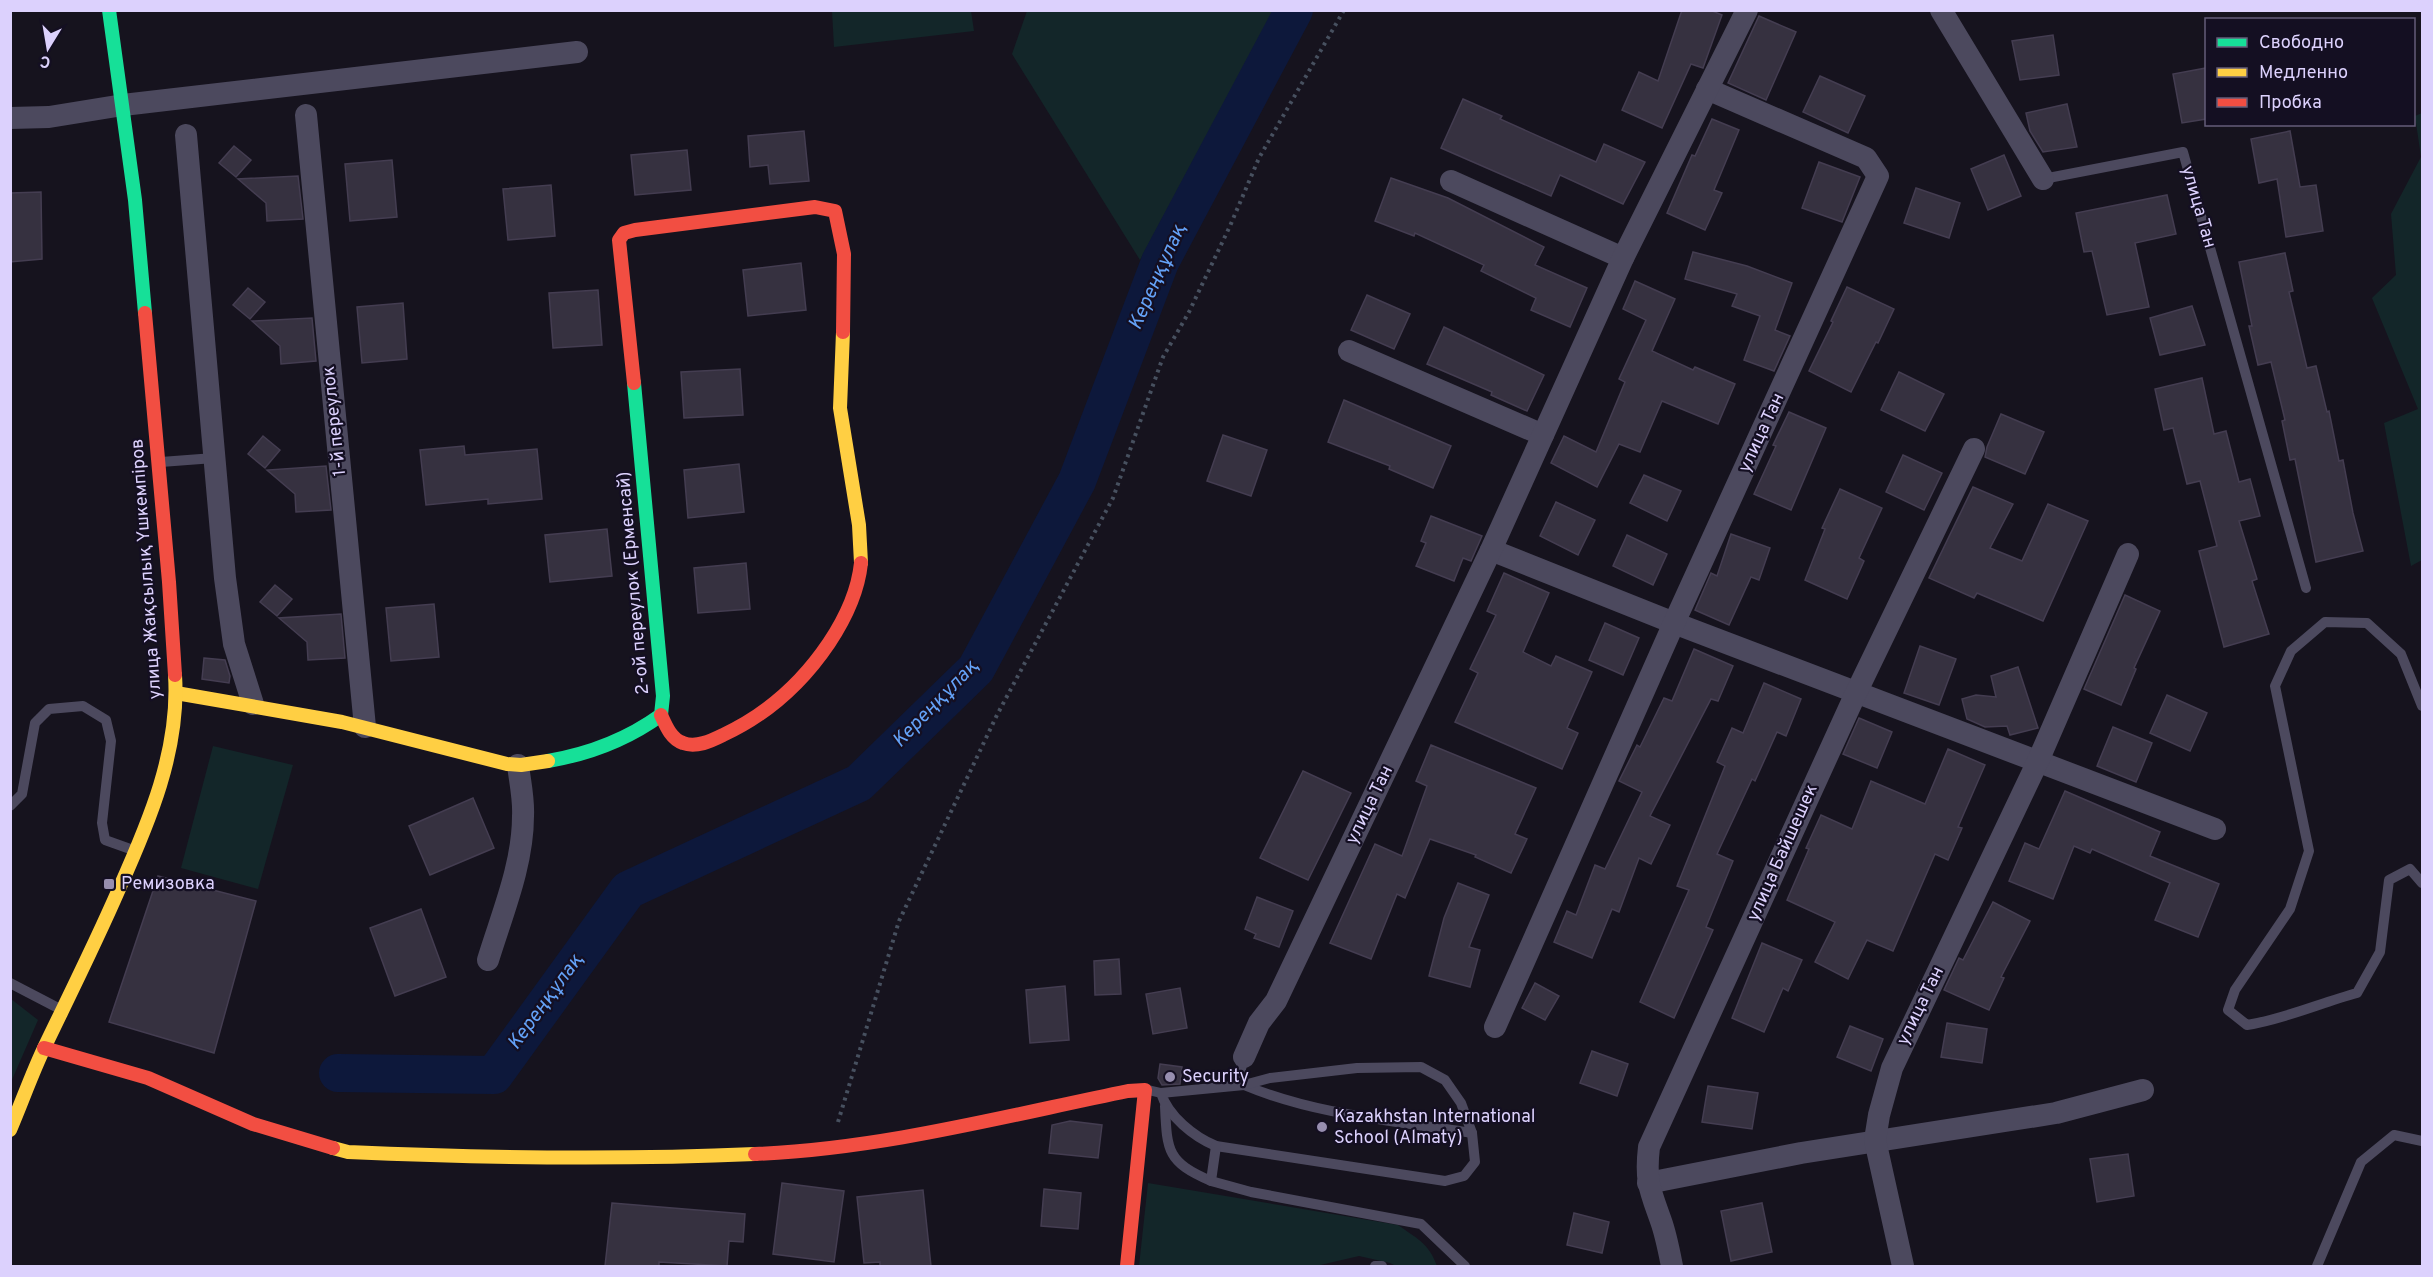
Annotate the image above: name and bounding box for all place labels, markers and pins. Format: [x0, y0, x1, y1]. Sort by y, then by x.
place label: Ремизовка [121, 873, 215, 896]
marker: Ремизовка [102, 877, 116, 891]
place label: Security [1182, 1066, 1249, 1089]
marker: Security [1163, 1070, 1177, 1084]
place label: Kazakhstan International School (Almaty) [1334, 1106, 1535, 1150]
marker: Kazakhstan International School (Almaty) [1315, 1120, 1329, 1134]

